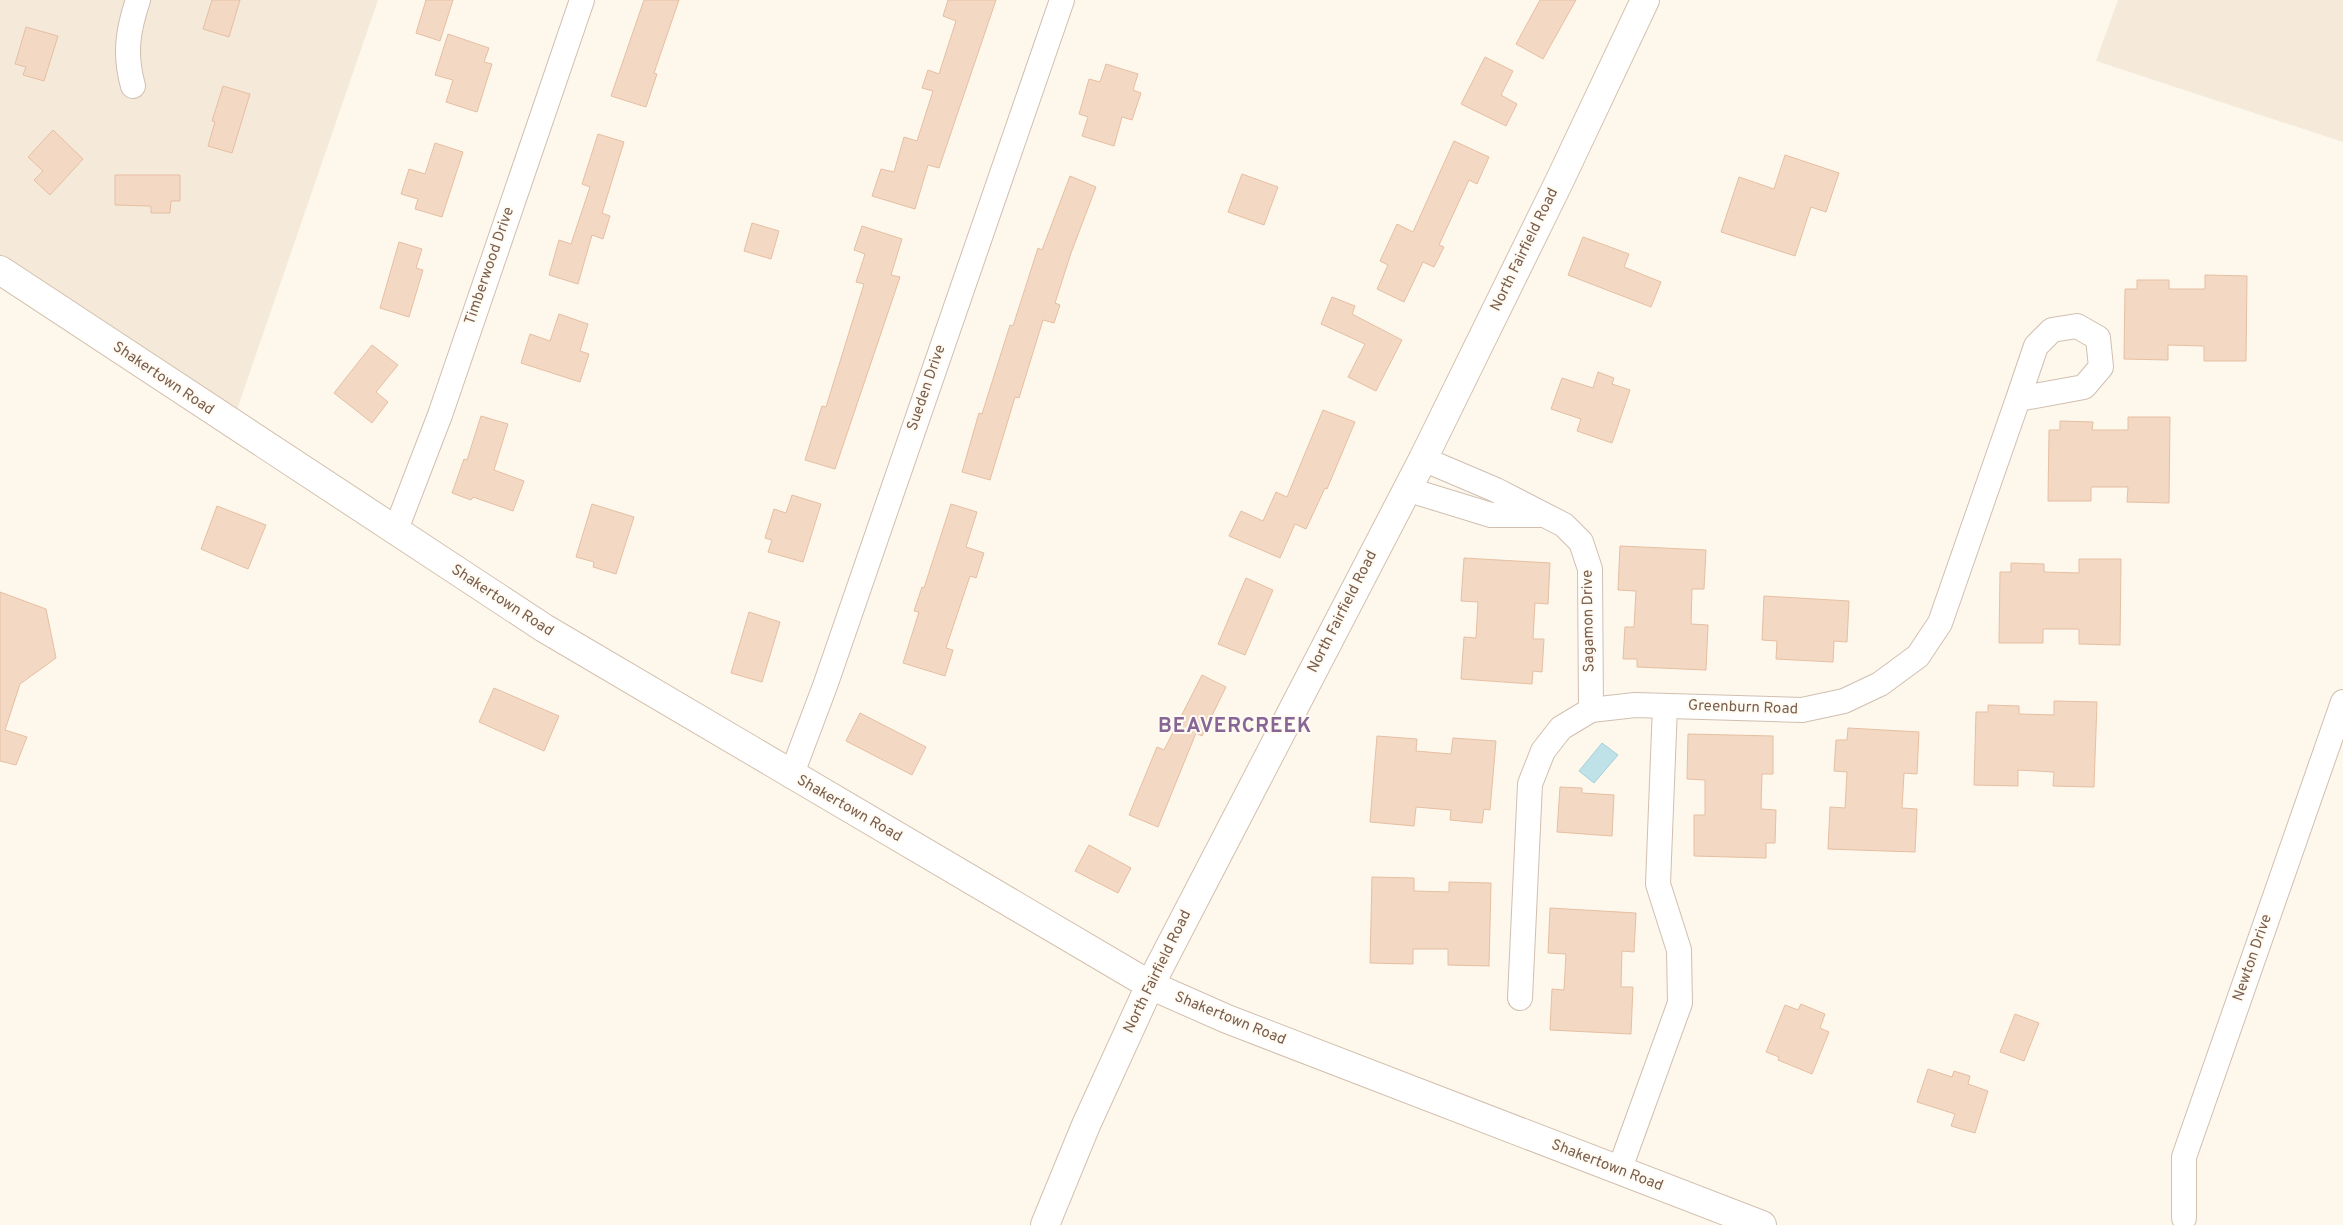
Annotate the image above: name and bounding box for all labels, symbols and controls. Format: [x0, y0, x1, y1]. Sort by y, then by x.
street label: North Fairfield Road [1487, 185, 1563, 315]
street label: Timberwood Drive [461, 205, 519, 327]
street label: Shakertown Road [109, 338, 217, 420]
street label: Sueden Drive [903, 342, 951, 434]
street label: North Fairfield Road [1304, 548, 1382, 676]
street label: Shakertown Road [447, 561, 557, 641]
street label: Sagamon Drive [1579, 570, 1599, 672]
street label: Greenburn Road [1688, 697, 1798, 719]
district label: BEAVERCREEK [1158, 714, 1312, 740]
street label: Shakertown Road [793, 771, 905, 847]
street label: North Fairfield Road [1120, 907, 1196, 1037]
street label: Newton Drive [2229, 912, 2277, 1004]
street label: Shakertown Road [1172, 988, 1288, 1050]
street label: Shakertown Road [1548, 1136, 1666, 1196]

